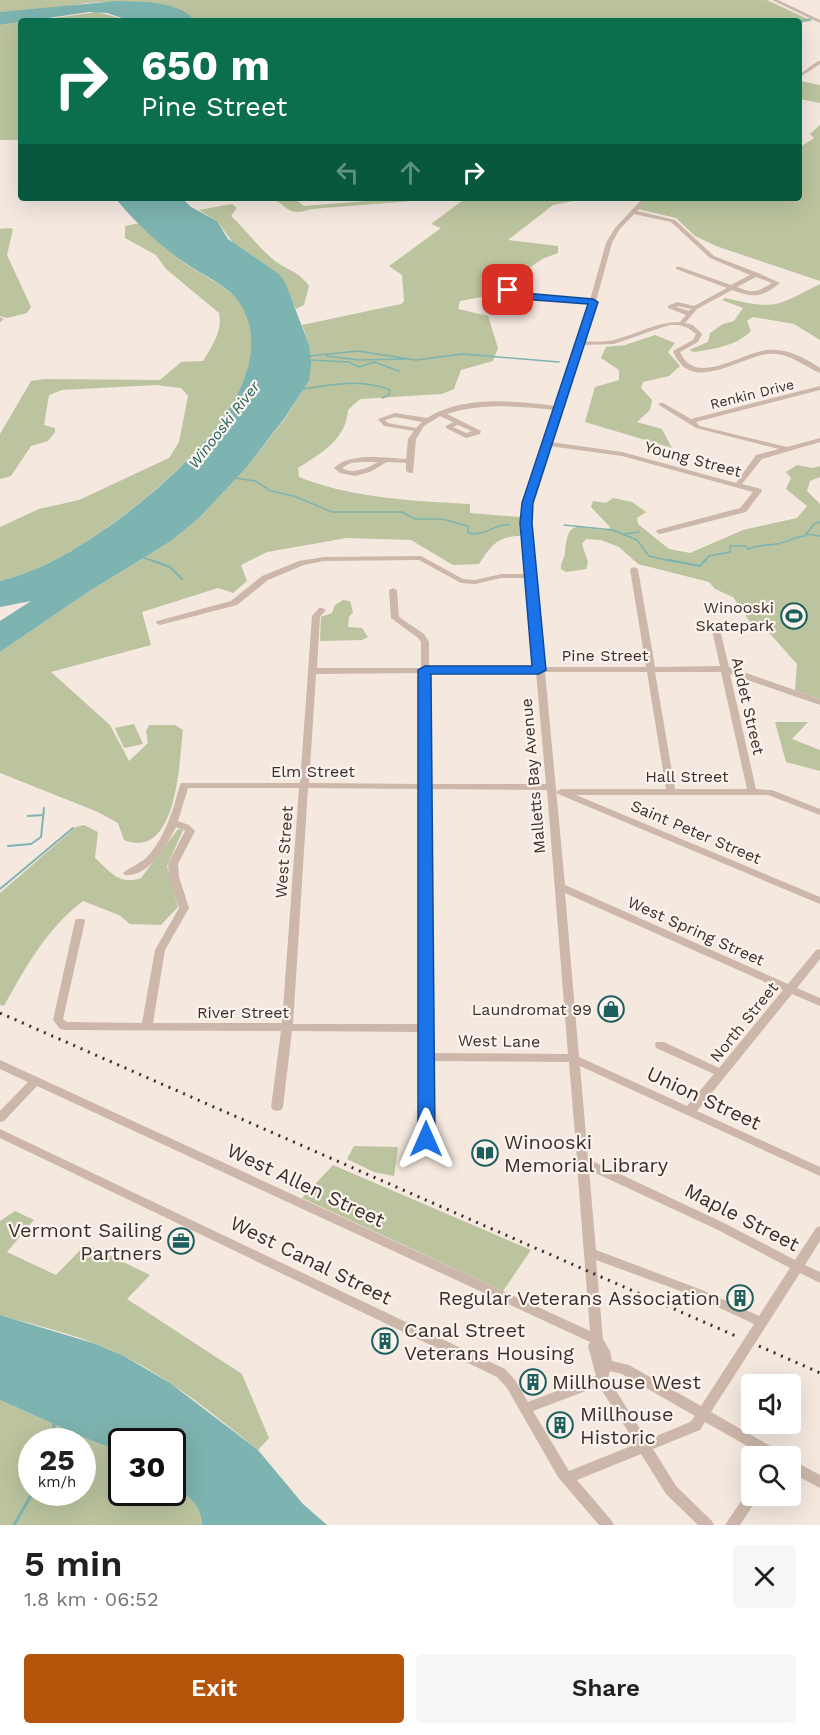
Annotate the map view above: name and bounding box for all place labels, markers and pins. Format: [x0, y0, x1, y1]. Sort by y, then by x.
pin [482, 264, 533, 315]
place label: Winooski Skatepark [695, 598, 774, 635]
sports icon: Winooski Skatepark [779, 601, 809, 631]
shop icon: Laundromat 99 [596, 994, 626, 1024]
place label: Laundromat 99 [472, 1000, 592, 1019]
place label: Winooski Memorial Library [504, 1130, 669, 1177]
library icon: Winooski Memorial Library [470, 1138, 500, 1168]
place label: Vermont Sailing Partners [8, 1218, 162, 1265]
office icon: Vermont Sailing Partners [166, 1226, 196, 1256]
building icon: Regular Veterans Association [725, 1283, 755, 1313]
place label: Regular Veterans Association [438, 1286, 720, 1310]
place label: Canal Street Veterans Housing [404, 1318, 574, 1365]
building icon: Canal Street Veterans Housing [370, 1326, 400, 1356]
building icon: Millhouse West [518, 1367, 548, 1397]
place label: Millhouse West [552, 1370, 701, 1394]
place label: Millhouse Historic [580, 1402, 673, 1449]
building icon: Millhouse Historic [545, 1410, 575, 1440]

